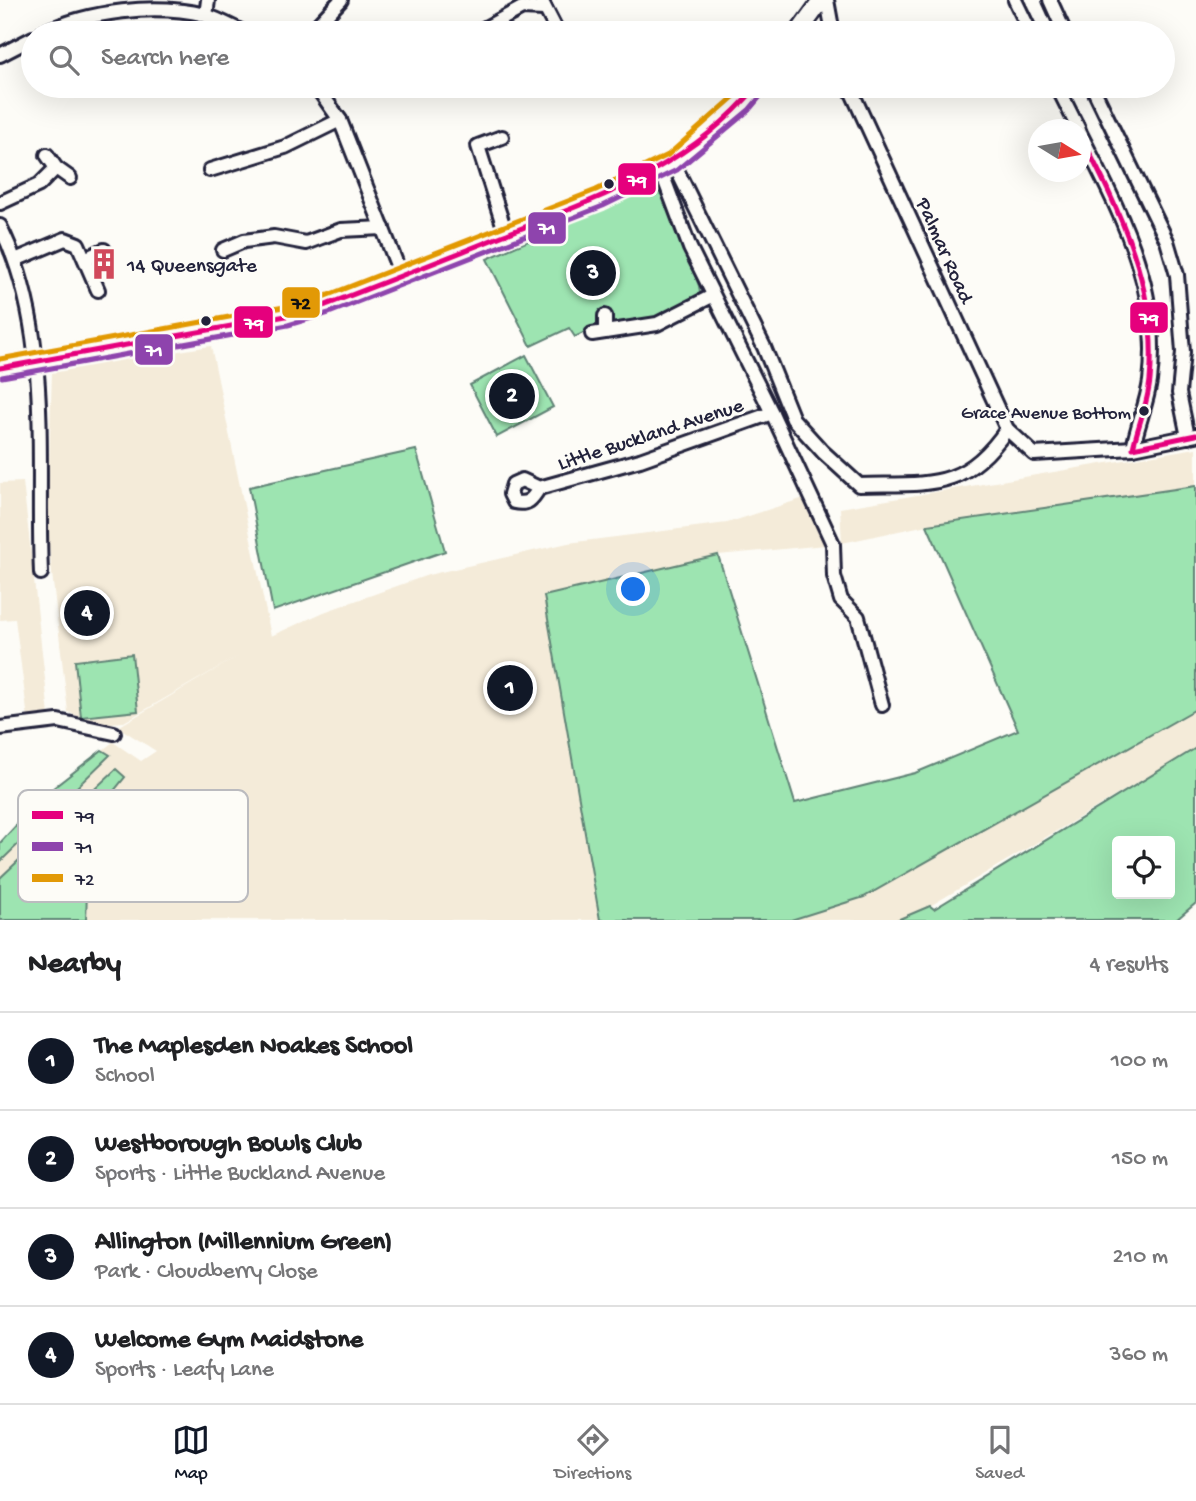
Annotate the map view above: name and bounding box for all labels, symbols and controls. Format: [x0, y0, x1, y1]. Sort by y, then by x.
search box [21, 21, 1175, 98]
icon: search [45, 41, 83, 79]
text: Search here [101, 44, 229, 75]
north arrow [1028, 119, 1091, 182]
line badge: 79 [617, 162, 657, 196]
text: 79 [626, 171, 647, 194]
unlabelled marker [602, 177, 616, 191]
street label: Palmar Road [908, 194, 978, 310]
line badge: 71 [527, 211, 567, 245]
text: 71 [537, 219, 556, 242]
building icon: 14 Queensgate [87, 247, 121, 281]
pin: 3 [570, 247, 616, 299]
place label: 14 Queensgate [126, 255, 258, 280]
line badge: 72 [281, 286, 321, 319]
text: 72 [290, 294, 311, 317]
line badge: 79 [1129, 301, 1169, 334]
line badge: 79 [233, 305, 274, 339]
text: 79 [1138, 309, 1159, 332]
unlabelled marker [199, 314, 213, 328]
text: 79 [243, 314, 264, 337]
line badge: 71 [134, 333, 174, 366]
text: 71 [144, 341, 163, 364]
pin: 2 [489, 370, 535, 422]
street label: Little Buckland Avenue [555, 394, 748, 478]
place label: Grace Avenue Bottom [961, 403, 1132, 426]
marker: Grace Avenue Bottom [1137, 404, 1151, 418]
your location [616, 572, 650, 606]
pin: 4 [64, 587, 110, 639]
pin: 1 [487, 662, 533, 714]
legend [18, 790, 248, 902]
text: 79 [74, 807, 95, 830]
map controls [1112, 836, 1175, 899]
button: locate [1112, 836, 1175, 899]
text: 71 [74, 838, 93, 861]
text: 72 [74, 870, 94, 893]
text: Nearby [28, 948, 121, 983]
text: 4 results [1089, 952, 1168, 979]
text: The Maplesden Noakes School [95, 1032, 413, 1063]
text: 1 [46, 1048, 56, 1075]
text: 100 m [1111, 1048, 1168, 1075]
text: School [95, 1063, 155, 1090]
text: Westborough Bowls Club [95, 1130, 362, 1161]
text: 2 [45, 1146, 57, 1173]
text: 150 m [1112, 1146, 1168, 1173]
text: Sports · Little Buckland Avenue [95, 1161, 385, 1188]
text: Allington (Millennium Green) [95, 1228, 392, 1259]
text: 3 [45, 1244, 57, 1271]
text: 210 m [1113, 1244, 1168, 1271]
text: Park · Cloudberry Close [95, 1259, 318, 1286]
text: Welcome Gym Maidstone [95, 1326, 363, 1357]
text: 4 [46, 1342, 56, 1369]
text: 360 m [1110, 1342, 1168, 1369]
text: Sports · Leafy Lane [95, 1357, 274, 1384]
tab: Map [172, 1421, 210, 1486]
tab: Directions [554, 1421, 631, 1486]
tab: Saved [975, 1421, 1024, 1486]

